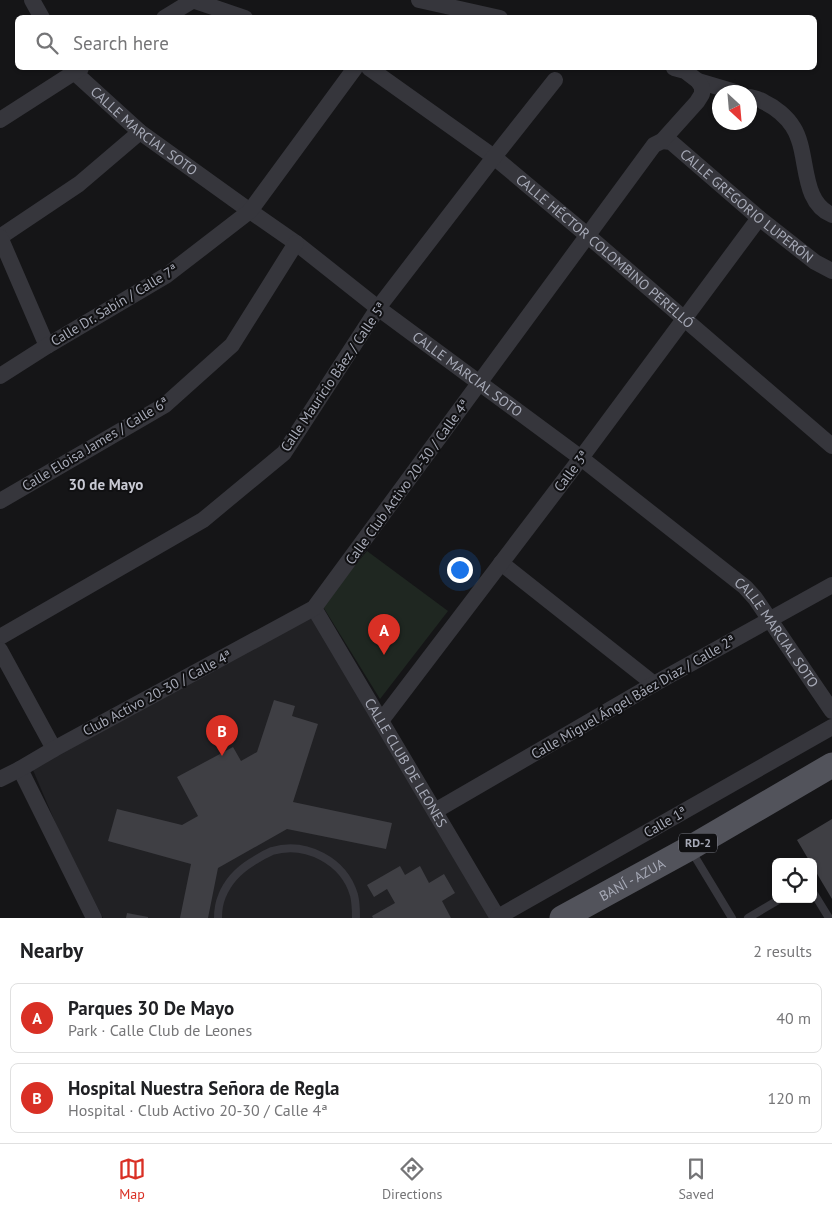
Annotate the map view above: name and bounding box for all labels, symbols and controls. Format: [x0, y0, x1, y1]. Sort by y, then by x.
search box [15, 15, 817, 70]
icon: search [33, 29, 61, 57]
text: Search here [73, 31, 169, 55]
street label: CALLE MARCIAL SOTO [87, 82, 201, 179]
north arrow [712, 85, 757, 130]
street label: CALLE GREGORIO LUPERÓN [676, 145, 817, 266]
street label: CALLE HÉCTOR COLOMBINO PERELLÓ [512, 170, 698, 332]
street label: Calle Dr. Sabín / Calle 7ª [47, 260, 181, 350]
street label: Calle Mauricio Báez / Calle 5ª [276, 299, 390, 455]
street label: CALLE MARCIAL SOTO [409, 328, 526, 421]
street label: Calle Eloisa James / Calle 6ª [18, 393, 172, 495]
street label: Calle Club Activo 20-30 / Calle 4ª [341, 396, 473, 568]
street label: Calle 3ª [550, 447, 592, 495]
district label: 30 de Mayo [69, 475, 143, 494]
your location [447, 557, 473, 583]
street label: CALLE MARCIAL SOTO [731, 573, 822, 691]
pin: A [368, 614, 400, 655]
street label: Calle Miguel Ángel Báez Díaz / Calle 2ª [528, 631, 738, 763]
street label: Club Activo 20-30 / Calle 4ª [80, 646, 234, 740]
street label: CALLE CLUB DE LEONES [361, 695, 451, 831]
pin: B [206, 715, 238, 756]
street label: Calle 1ª [640, 803, 690, 841]
road number: RD-2 [679, 834, 717, 852]
street label: BANÍ - AZUA [596, 854, 669, 905]
map controls [772, 858, 817, 903]
button: locate [772, 858, 817, 903]
text: Nearby [20, 937, 83, 964]
text: 2 results [753, 941, 812, 961]
text: Parques 30 De Mayo [68, 996, 234, 1020]
text: A [32, 1008, 42, 1028]
text: 40 m [776, 1008, 811, 1028]
text: Park · Calle Club de Leones [68, 1020, 252, 1040]
text: Hospital Nuestra Señora de Regla [68, 1076, 339, 1100]
text: B [32, 1088, 42, 1108]
text: 120 m [768, 1088, 811, 1108]
text: Hospital · Club Activo 20-30 / Calle 4ª [68, 1100, 327, 1120]
tab: Map [118, 1155, 146, 1203]
tab: Directions [382, 1155, 442, 1203]
tab: Saved [678, 1155, 714, 1203]

